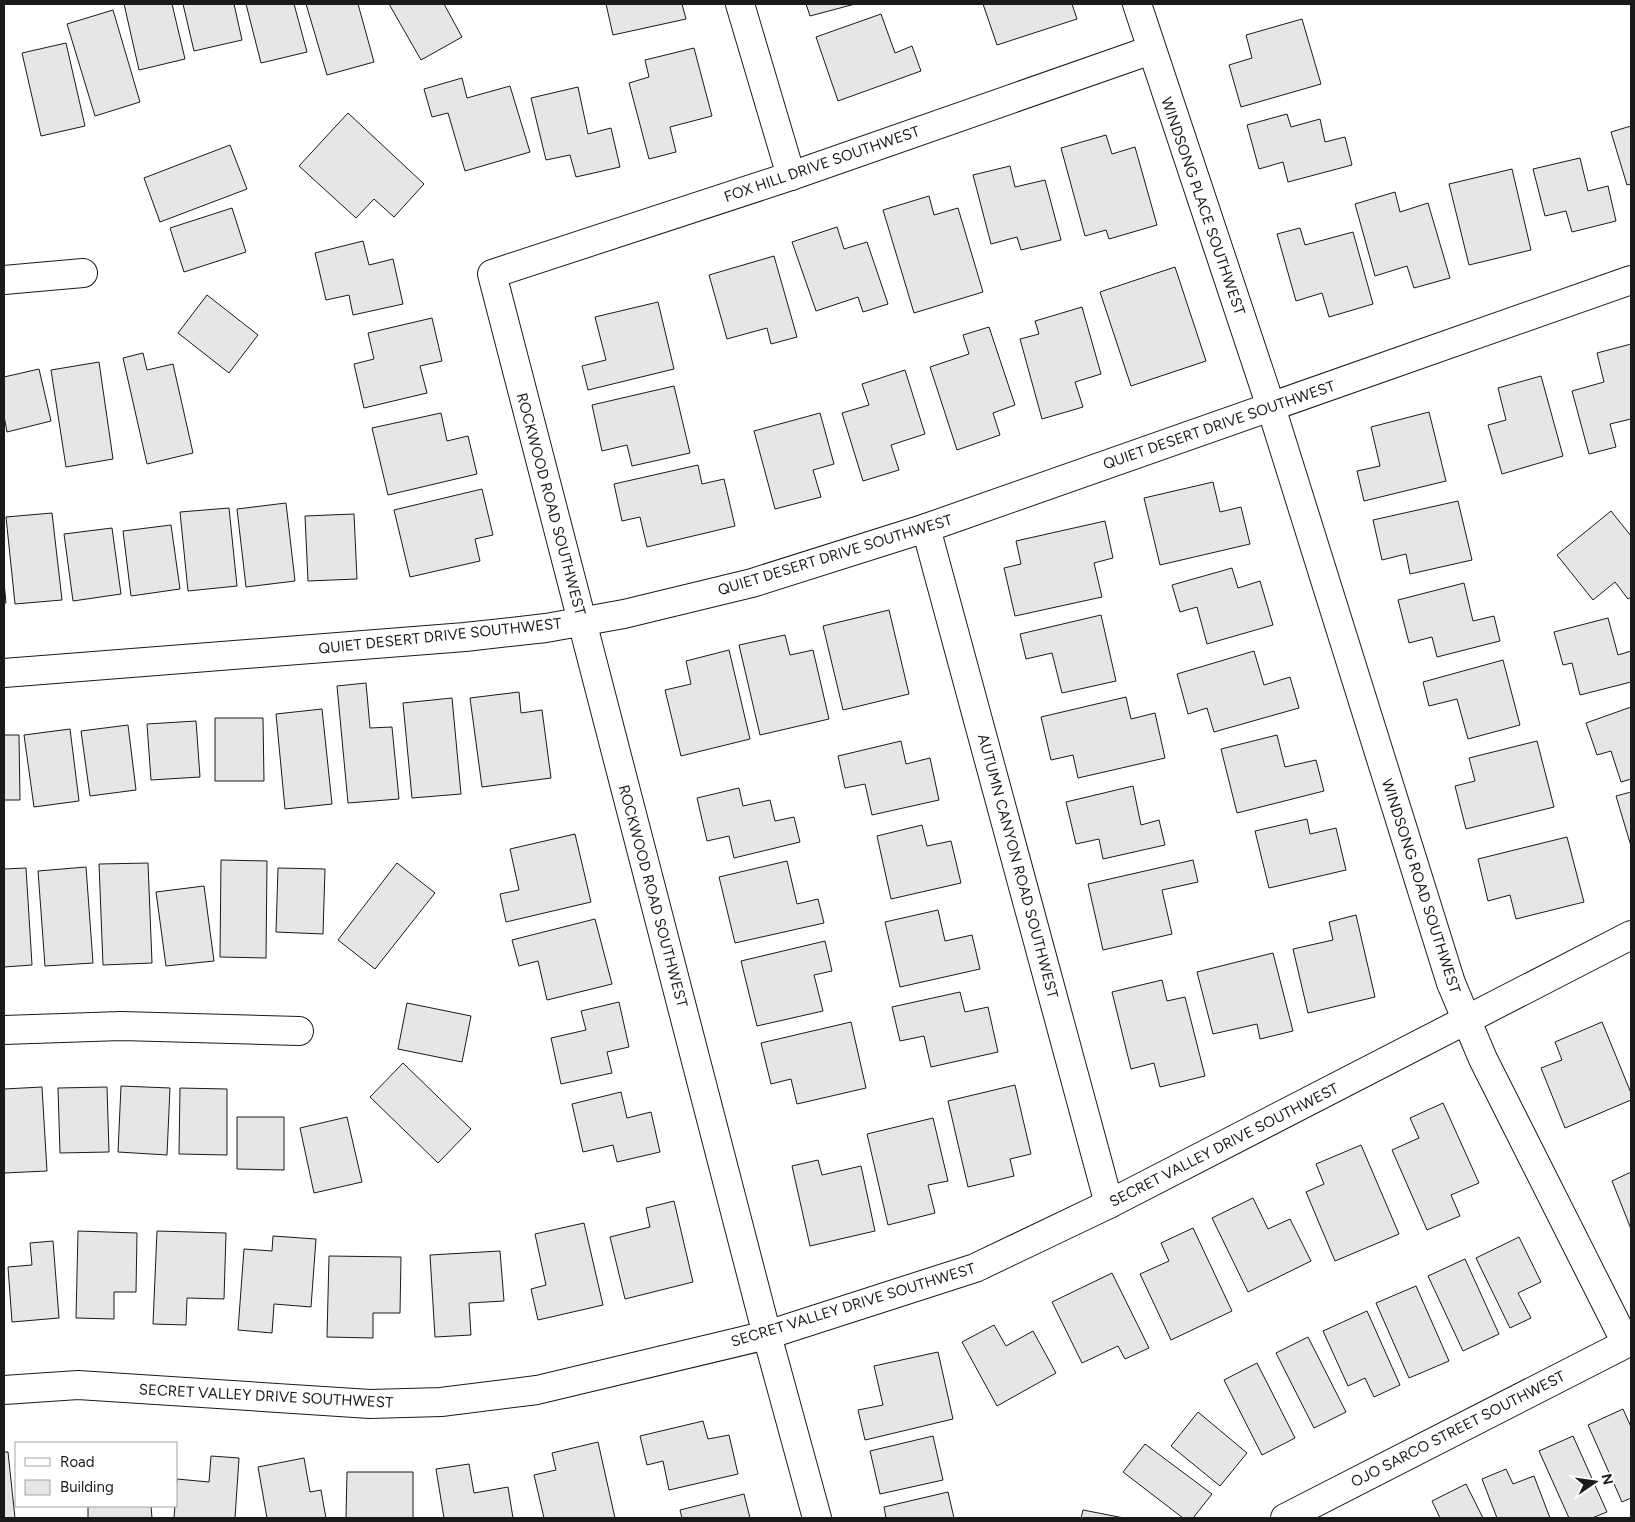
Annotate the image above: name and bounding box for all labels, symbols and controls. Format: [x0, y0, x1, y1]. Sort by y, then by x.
street label: WINDSONG PLACE SOUTHWEST [1157, 95, 1249, 318]
street label: FOX HILL DRIVE SOUTHWEST [722, 122, 923, 206]
street label: QUIET DESERT DRIVE SOUTHWEST [1101, 376, 1338, 473]
street label: ROCKWOOD ROAD SOUTHWEST [513, 391, 590, 618]
street label: QUIET DESERT DRIVE SOUTHWEST [716, 510, 955, 599]
street label: QUIET DESERT DRIVE SOUTHWEST [318, 614, 563, 658]
street label: AUTUMN CANYON ROAD SOUTHWEST [974, 732, 1062, 1001]
street label: WINDSONG ROAD SOUTHWEST [1378, 776, 1465, 996]
street label: ROCKWOOD ROAD SOUTHWEST [615, 783, 692, 1010]
street label: SECRET VALLEY DRIVE SOUTHWEST [1106, 1079, 1342, 1211]
street label: SECRET VALLEY DRIVE SOUTHWEST [729, 1259, 978, 1351]
street label: OJO SARCO STREET SOUTHWEST [1348, 1367, 1569, 1491]
street label: SECRET VALLEY DRIVE SOUTHWEST [138, 1380, 394, 1412]
legend [15, 1442, 178, 1507]
text: Road [60, 1453, 95, 1471]
north arrow [1570, 1457, 1620, 1507]
text: N [1598, 1472, 1617, 1486]
text: Building [60, 1478, 114, 1496]

